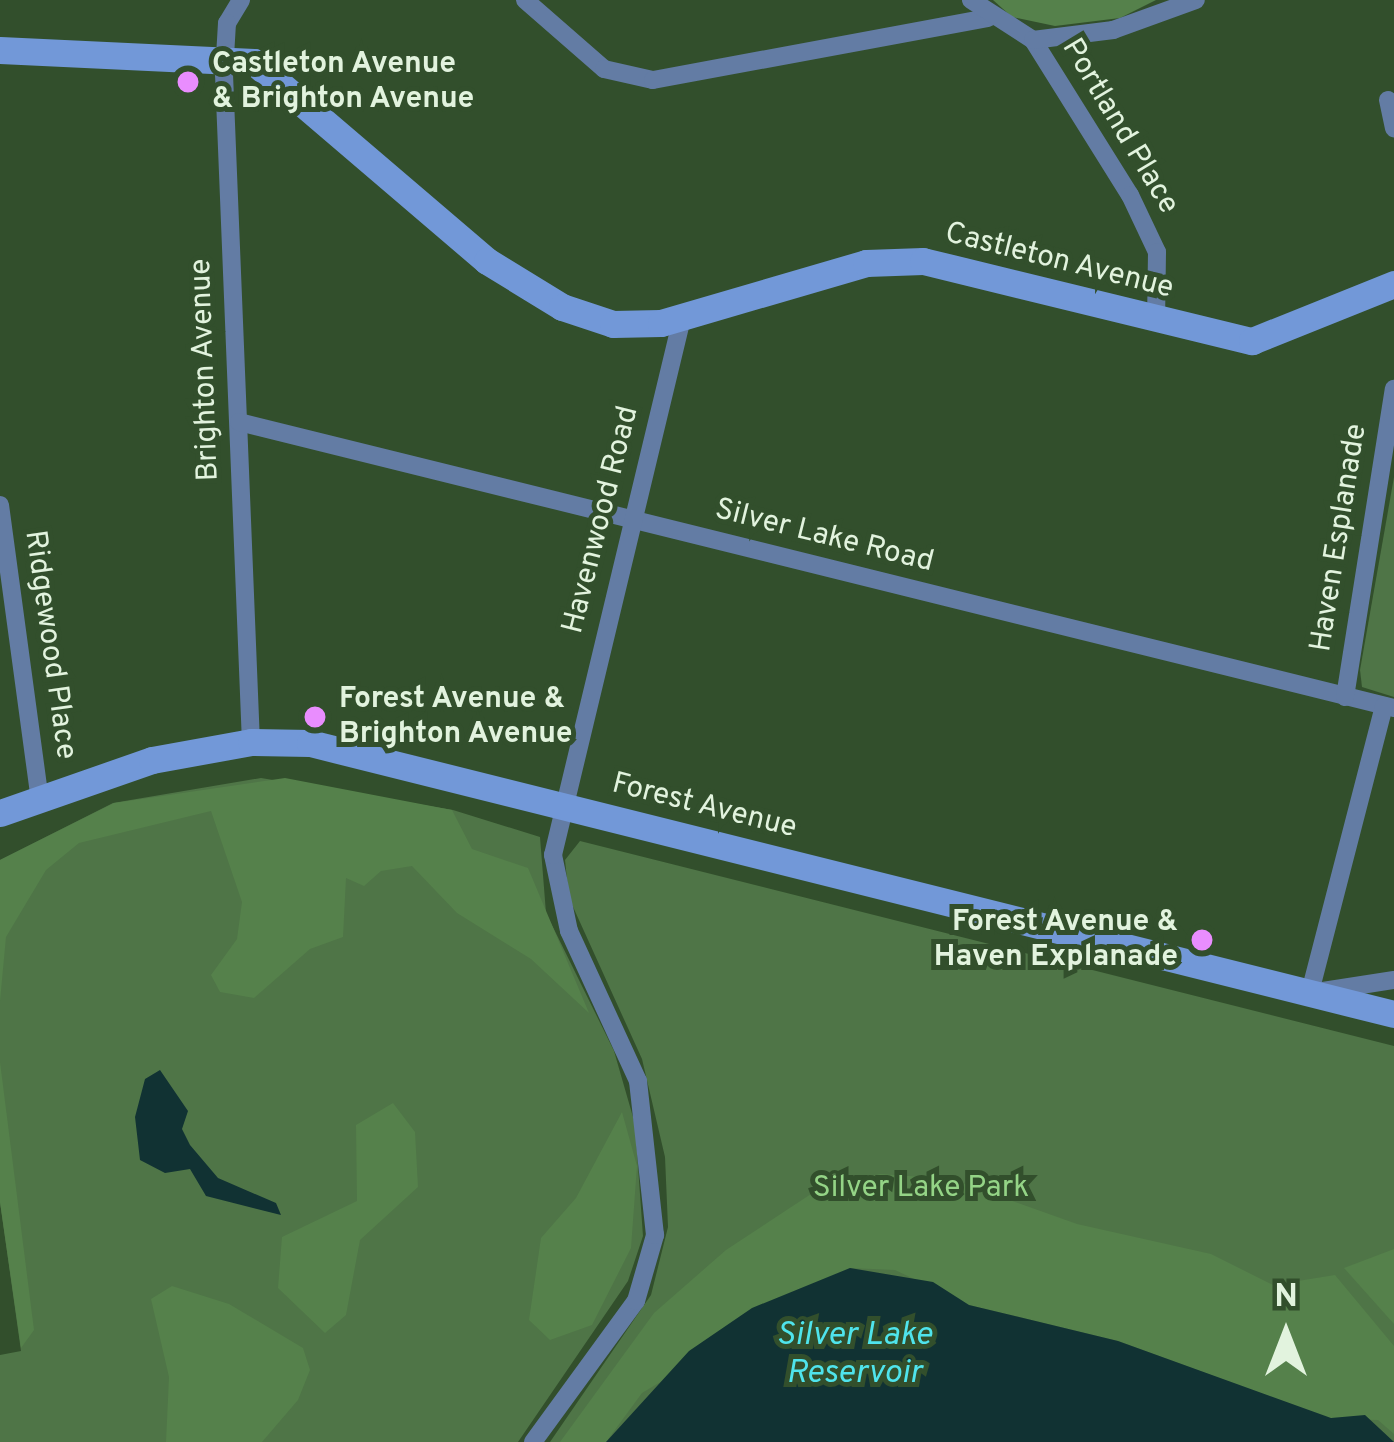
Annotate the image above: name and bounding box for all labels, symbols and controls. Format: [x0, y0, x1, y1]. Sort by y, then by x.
street label: Portland Place [1053, 33, 1185, 221]
place label: Castleton Avenue & Brighton Avenue [212, 47, 475, 118]
marker: Castleton Avenue & Brighton Avenue [175, 69, 201, 95]
street label: Castleton Avenue [941, 216, 1177, 308]
street label: Brighton Avenue [184, 257, 228, 483]
street label: Havenwood Road [556, 403, 648, 637]
street label: Haven Esplanade [1304, 422, 1376, 654]
street label: Silver Lake Road [711, 492, 937, 582]
street label: Ridgewood Place [15, 528, 83, 762]
place label: Forest Avenue & Brighton Avenue [339, 682, 574, 752]
marker: Forest Avenue & Brighton Avenue [302, 704, 328, 730]
street label: Forest Avenue [607, 767, 801, 847]
place label: Forest Avenue & Haven Explanade [934, 905, 1178, 976]
marker: Forest Avenue & Haven Explanade [1189, 927, 1215, 953]
park label: Silver Lake Park [813, 1171, 1029, 1207]
north arrow [1226, 1274, 1346, 1394]
text: N [1274, 1277, 1298, 1319]
water label: Silver Lake Reservoir [776, 1317, 932, 1395]

